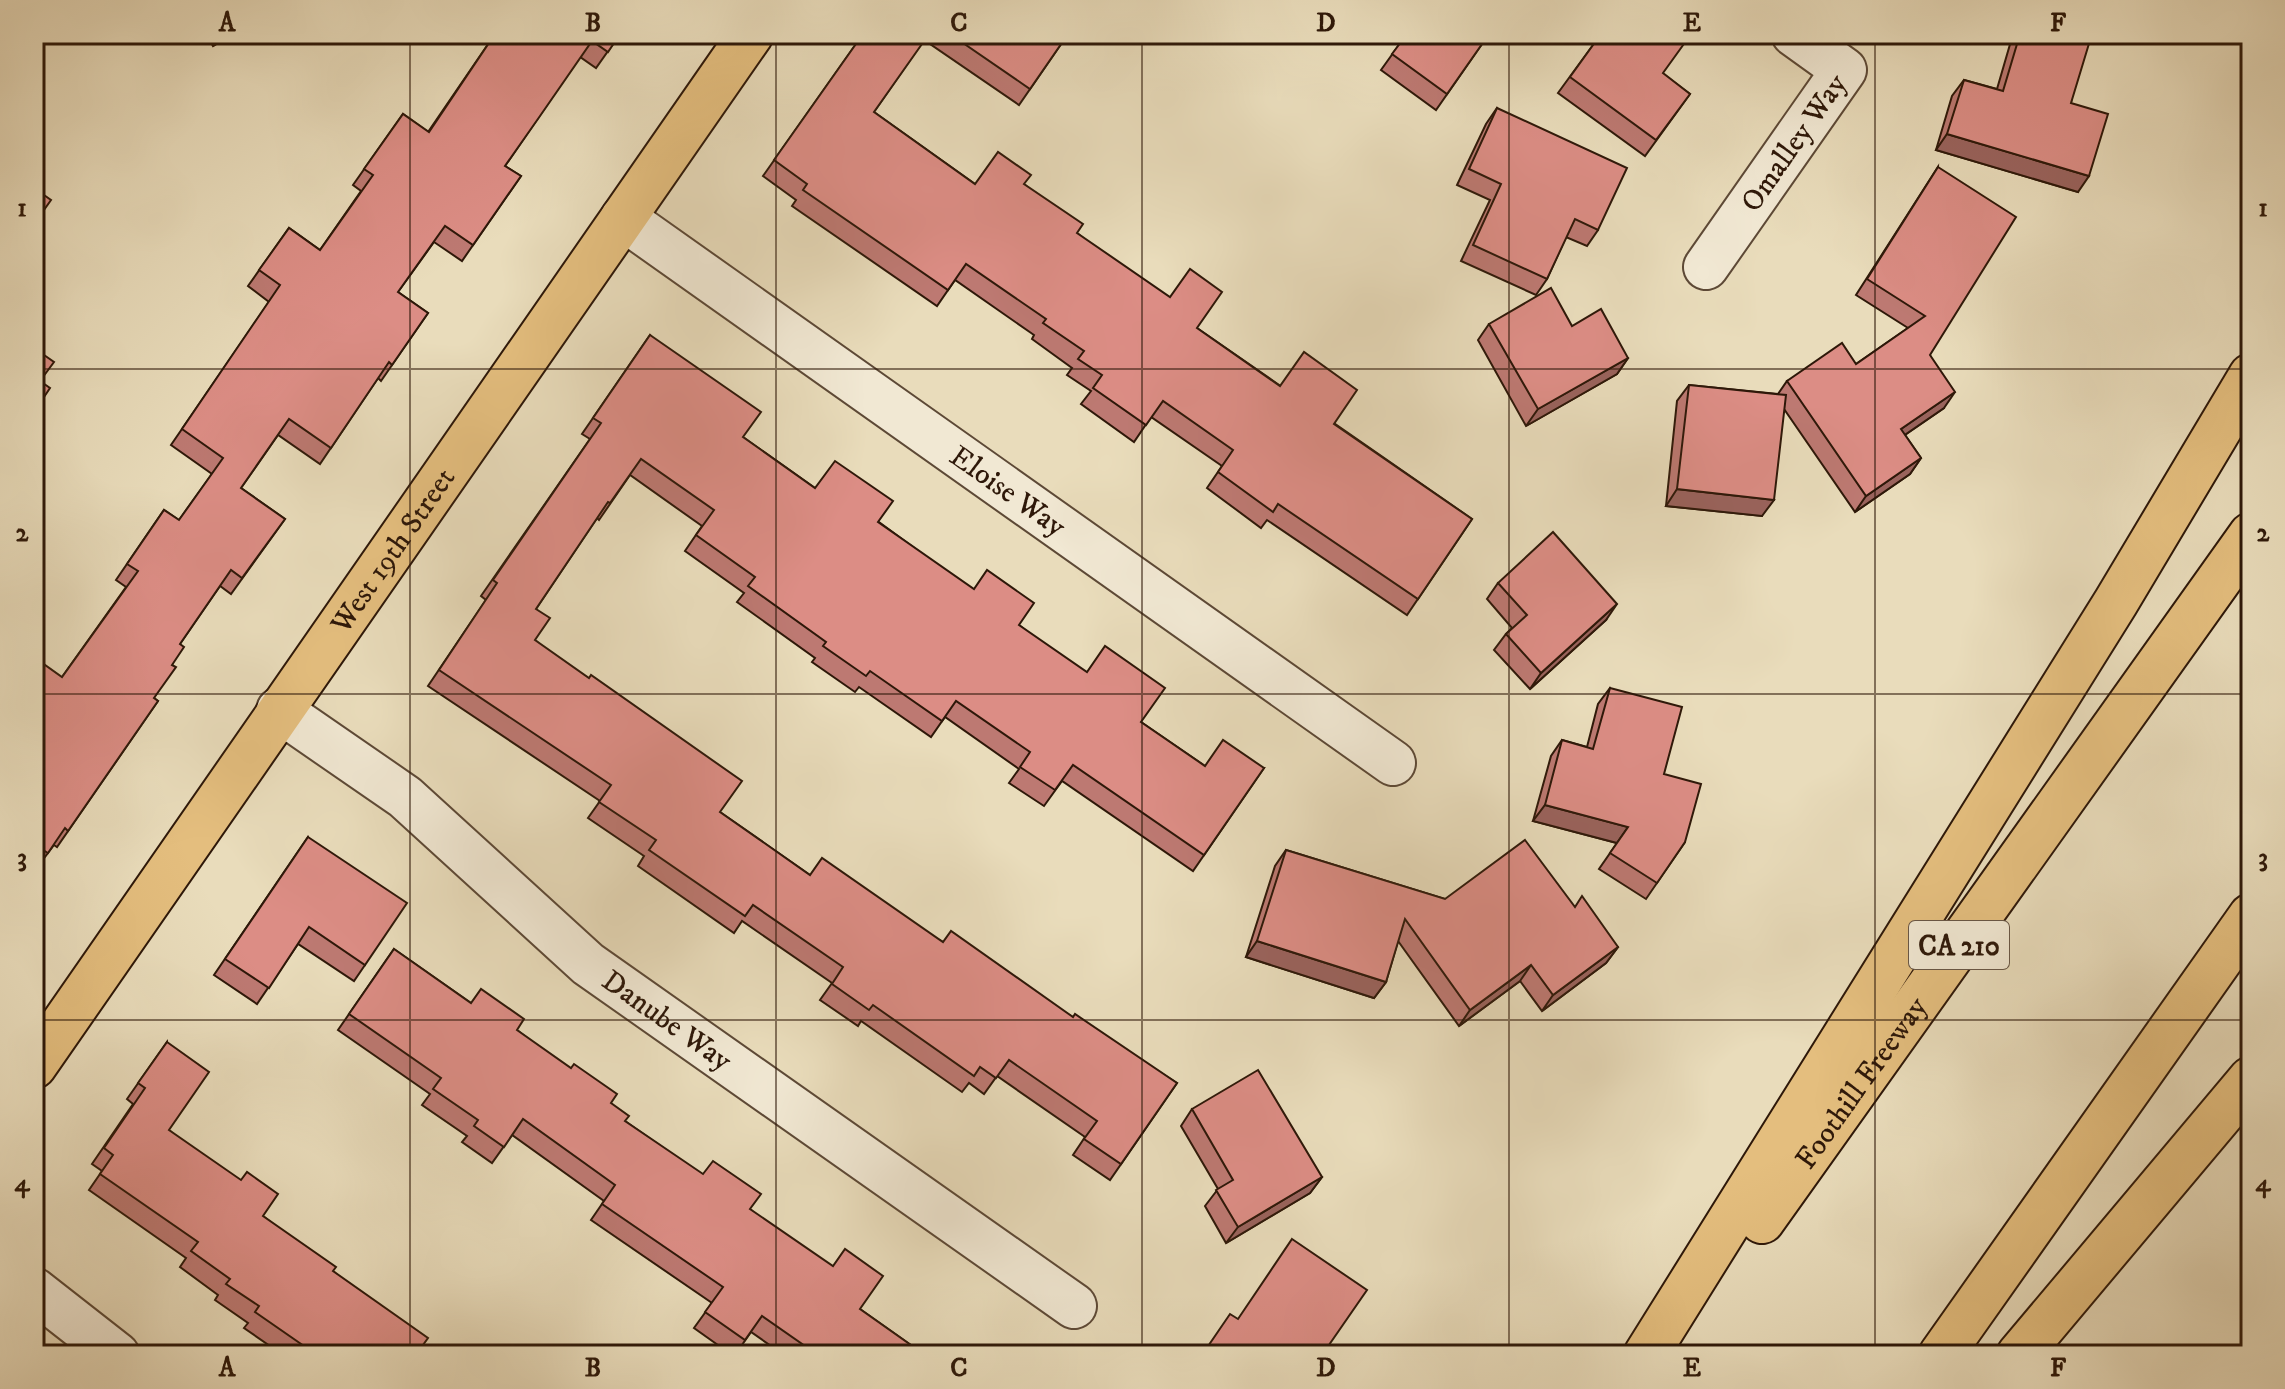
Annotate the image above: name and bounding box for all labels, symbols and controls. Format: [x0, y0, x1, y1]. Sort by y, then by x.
text: A [218, 7, 237, 40]
text: B [585, 7, 601, 40]
text: C [950, 7, 968, 40]
text: D [1316, 7, 1336, 40]
text: E [1683, 7, 1701, 40]
text: F [2050, 7, 2067, 40]
street label: Omalley Way [1733, 67, 1856, 220]
text: 1 [17, 192, 27, 225]
text: 1 [2258, 192, 2268, 225]
street label: Eloise Way [942, 438, 1073, 546]
street label: West 19th Street [323, 461, 464, 642]
text: 2 [16, 517, 30, 550]
text: 2 [2257, 517, 2271, 550]
text: 3 [17, 842, 27, 875]
text: 3 [2258, 842, 2268, 875]
road number: CA 210 [1909, 921, 2009, 969]
street label: Danube Way [594, 963, 739, 1080]
street label: Foothill Freeway [1788, 989, 1936, 1177]
text: 4 [15, 1167, 31, 1200]
text: 4 [2256, 1167, 2272, 1200]
text: A [218, 1352, 237, 1385]
text: B [585, 1352, 601, 1385]
text: C [950, 1352, 968, 1385]
text: D [1316, 1352, 1336, 1385]
text: E [1683, 1352, 1701, 1385]
text: F [2050, 1352, 2067, 1385]

